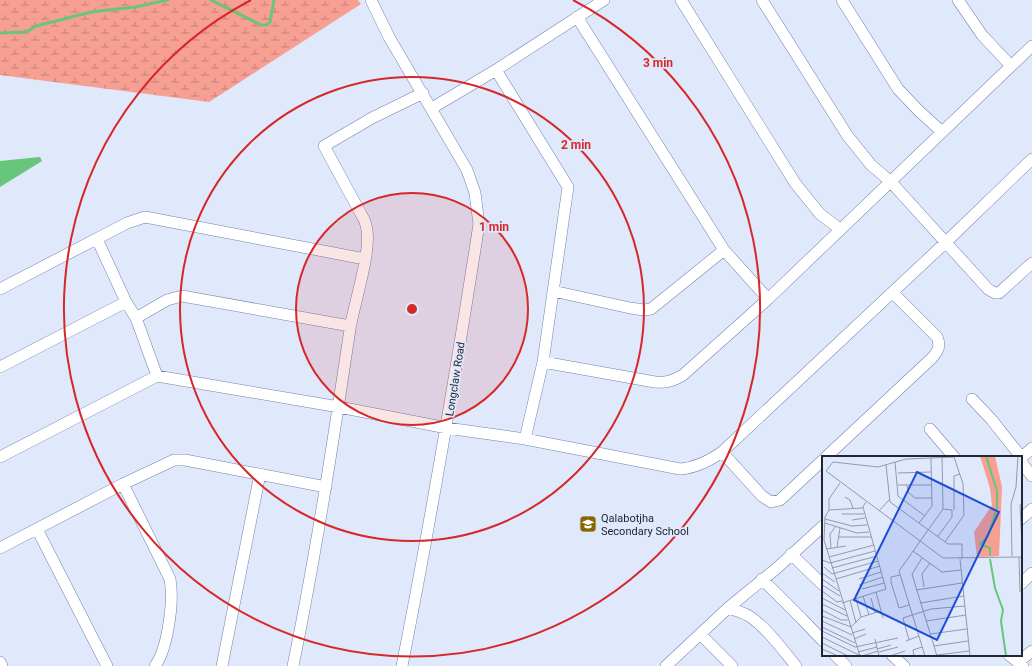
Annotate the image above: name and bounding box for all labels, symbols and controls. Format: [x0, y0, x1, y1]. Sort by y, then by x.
text: 3 min [643, 56, 673, 70]
text: 2 min [561, 138, 591, 152]
text: 1 min [479, 220, 509, 234]
centre of rings [405, 302, 419, 316]
street label: Longclaw Road [443, 341, 468, 417]
inset map [822, 456, 1022, 656]
place label: Qalabotjha Secondary School [601, 512, 689, 538]
school or university icon: Qalabotjha Secondary School [578, 514, 598, 534]

